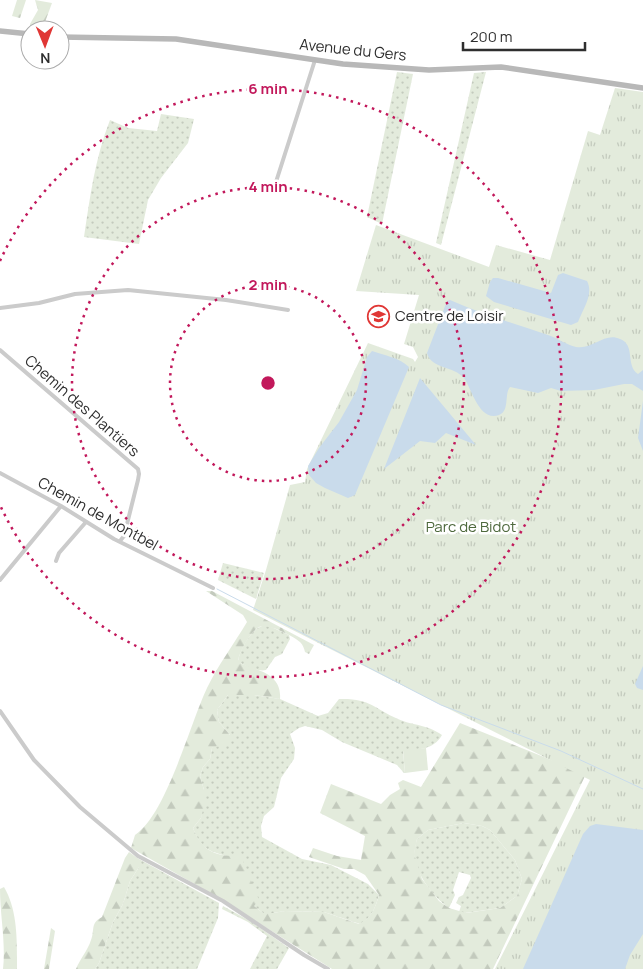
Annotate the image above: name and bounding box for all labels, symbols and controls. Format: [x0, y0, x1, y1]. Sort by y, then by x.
north arrow [20, 20, 70, 70]
scale bar [463, 20, 586, 52]
text: 200 m [470, 26, 513, 47]
street label: Avenue du Gers [299, 33, 408, 66]
text: N [40, 49, 50, 68]
text: 6 min [248, 78, 288, 99]
text: 4 min [248, 176, 288, 197]
text: 2 min [248, 274, 288, 295]
school or university icon: Centre de Loisir [367, 304, 391, 328]
place label: Centre de Loisir [395, 305, 504, 326]
street label: Chemin des Plantiers [20, 350, 144, 461]
centre of rings [259, 374, 277, 392]
street label: Chemin de Montbel [34, 472, 162, 555]
park label: Parc de Bidot [426, 516, 516, 537]

